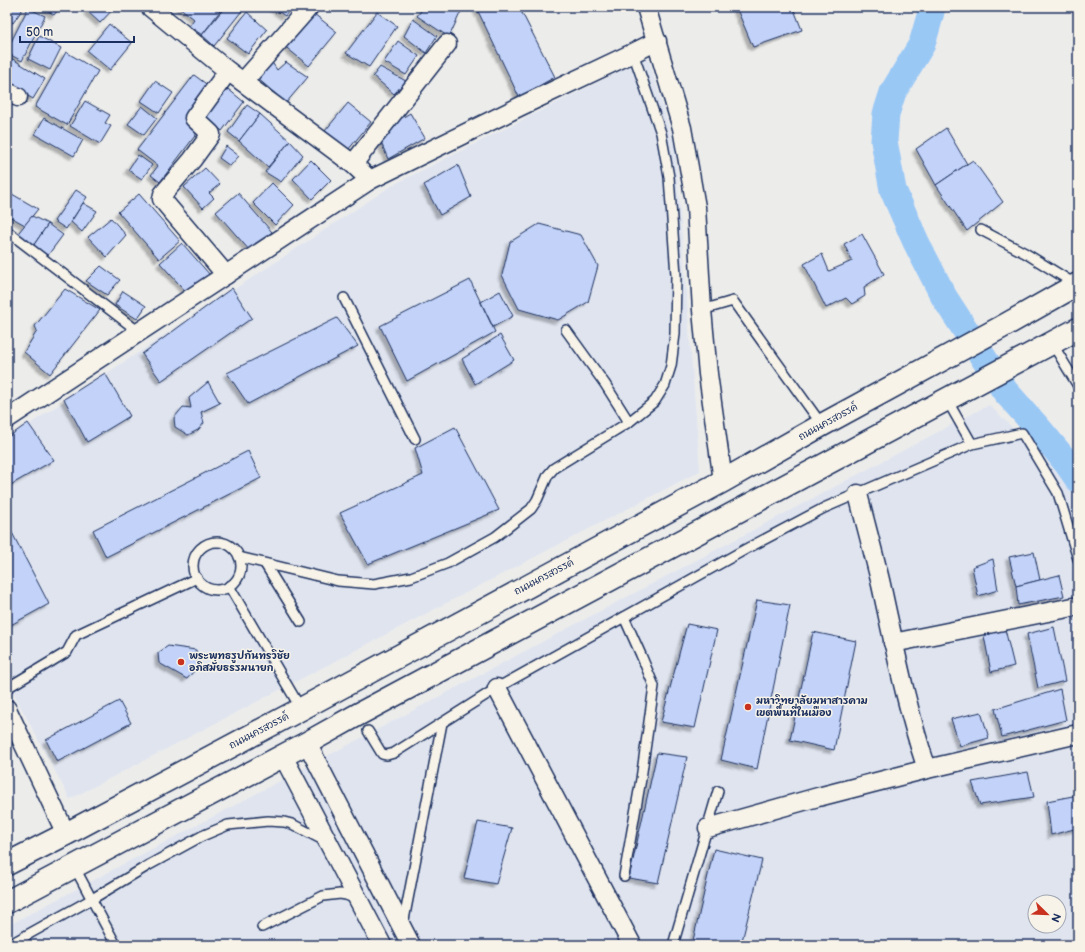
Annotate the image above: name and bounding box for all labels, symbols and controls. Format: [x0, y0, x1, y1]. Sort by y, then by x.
scale bar [20, 18, 134, 44]
text: 50 m [26, 25, 53, 40]
street label: ถนนนครสวรรค์ [795, 399, 860, 443]
street label: ถนนนครสวรรค์ [511, 554, 576, 598]
place label: พระพุทธรูปกันทรวิชัย อภิสมัยธรรมนายก [189, 649, 290, 674]
marker: พระพุทธรูปกันทรวิชัย อภิสมัยธรรมนายก [176, 657, 186, 667]
place label: มหาวิทยาลัยมหาสารคาม เขตพื้นที่ในเมือง [756, 694, 868, 719]
marker: มหาวิทยาลัยมหาสารคาม เขตพื้นที่ในเมือง [743, 702, 753, 712]
street label: ถนนนครสวรรค์ [226, 708, 291, 752]
north arrow [1027, 894, 1067, 934]
text: N [1048, 911, 1063, 924]

